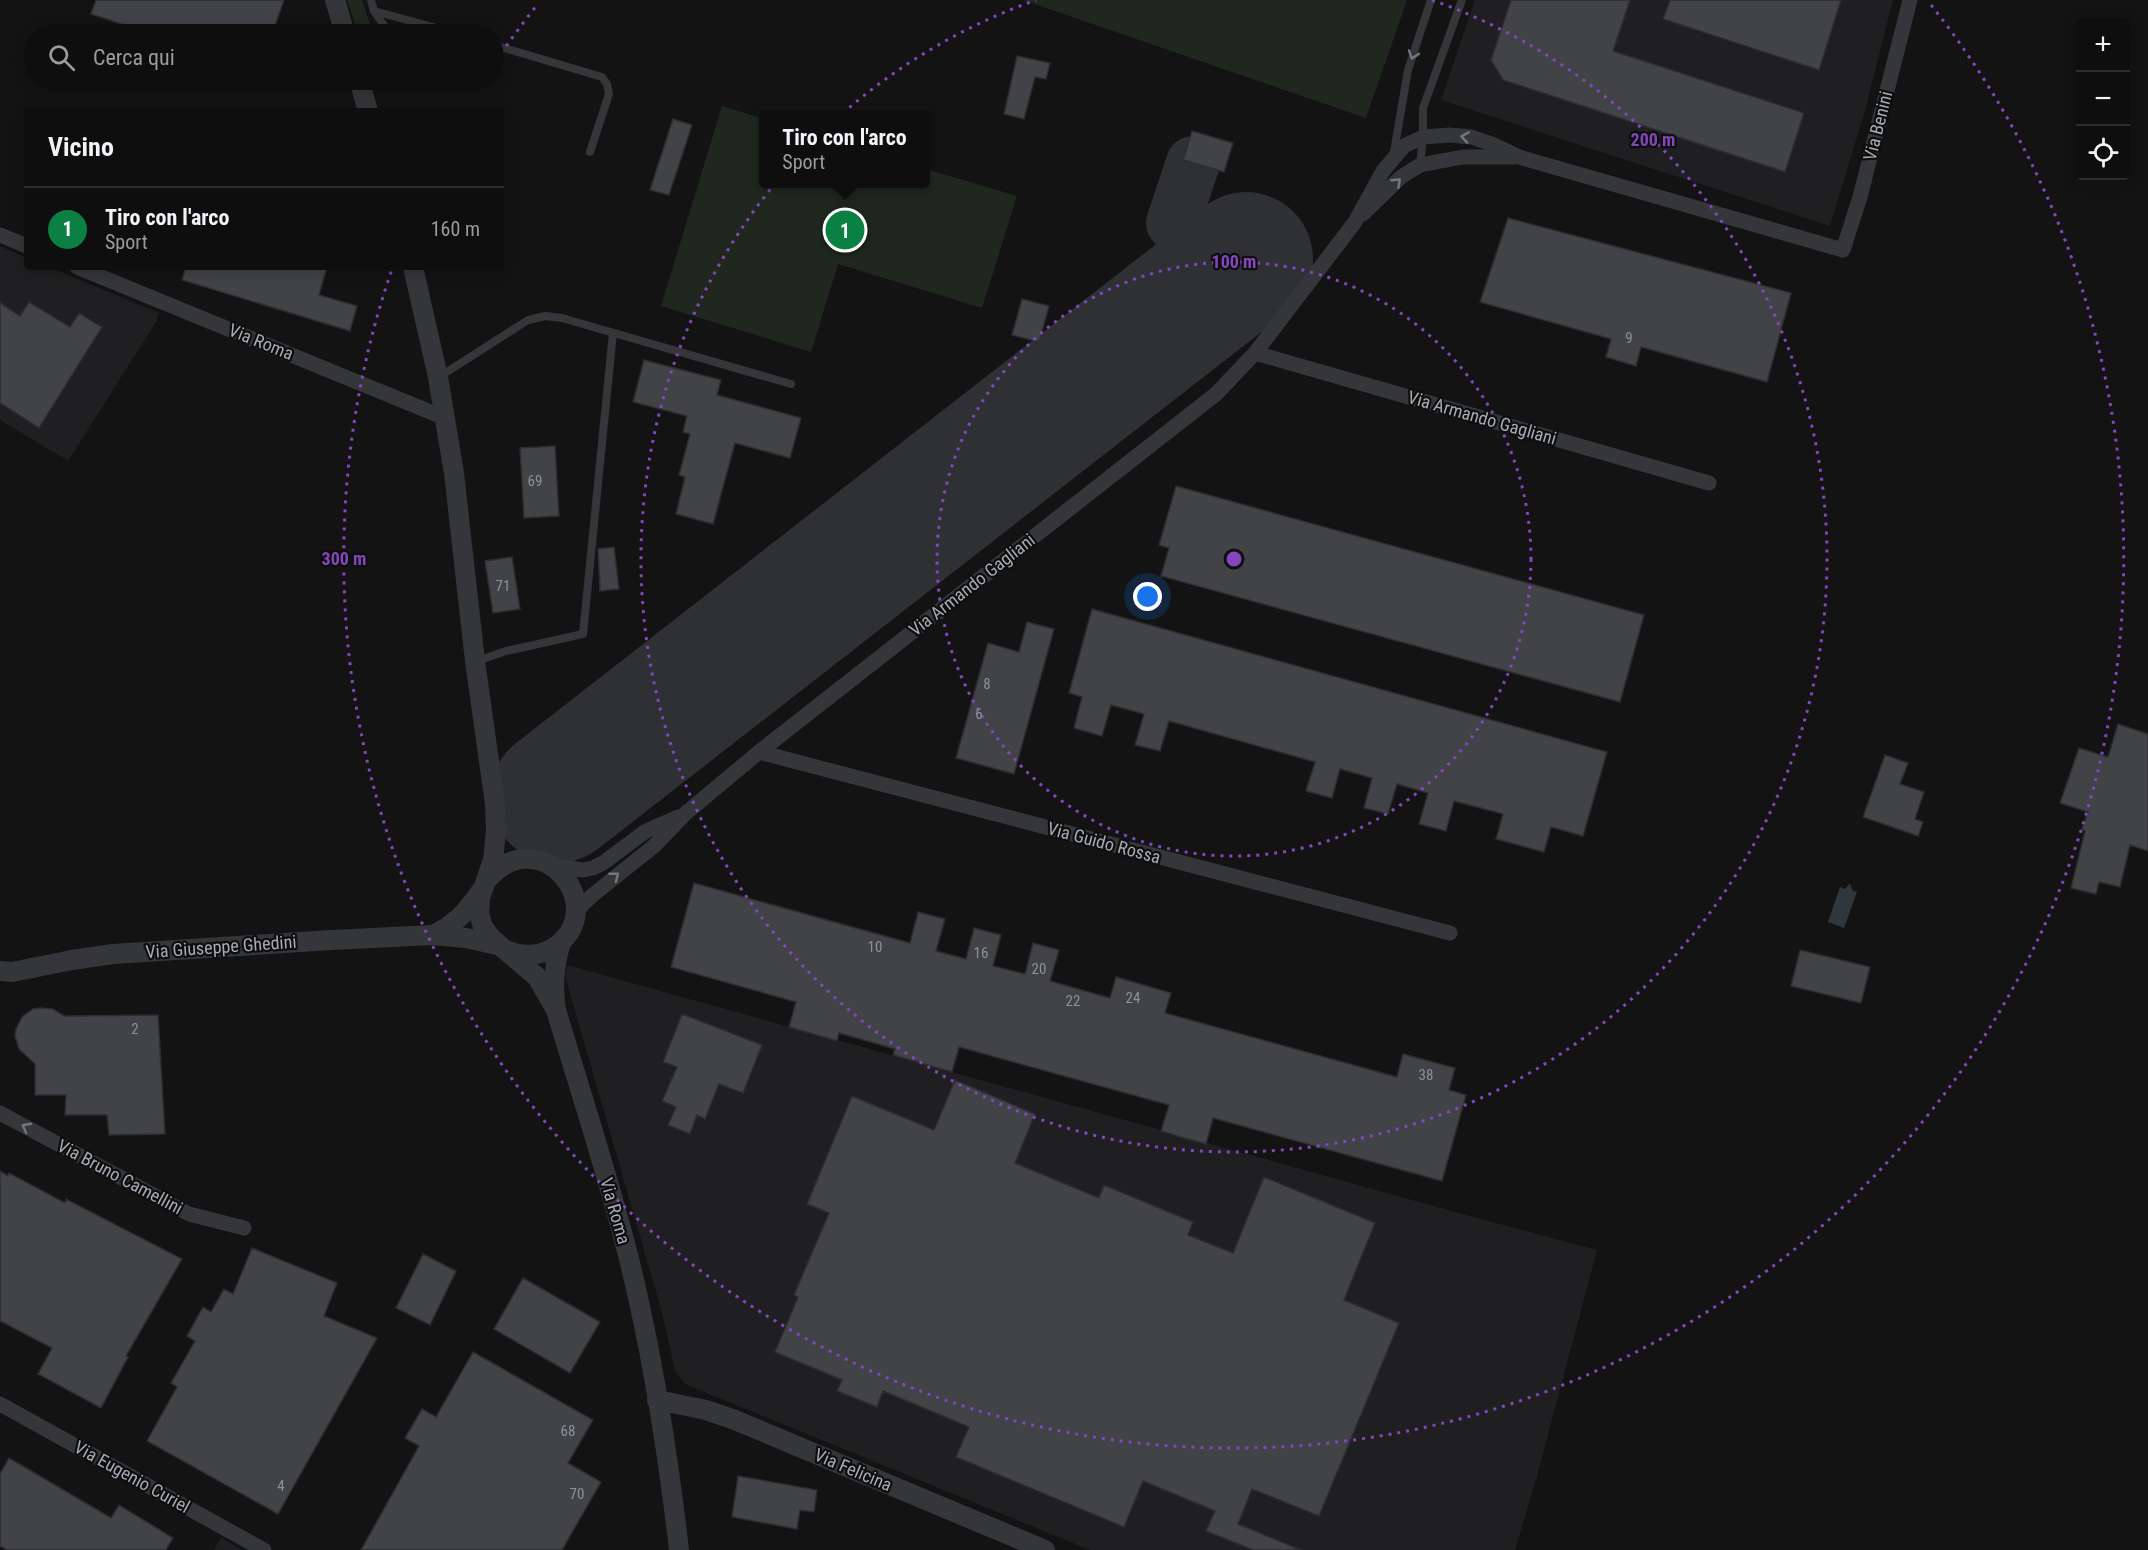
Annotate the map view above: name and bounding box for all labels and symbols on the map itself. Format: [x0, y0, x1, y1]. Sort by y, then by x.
one-way arrow [1407, 49, 1420, 60]
street label: Via Benini [1859, 89, 1896, 163]
text: 200 m [1631, 129, 1675, 150]
one-way arrow [1460, 131, 1470, 144]
one-way arrow [1390, 178, 1401, 189]
pin: 1 [826, 208, 864, 252]
text: 100 m [1212, 251, 1256, 272]
street label: Via Roma [226, 319, 297, 364]
house number: 9 [1625, 329, 1633, 347]
street label: Via Armando Gagliani [1405, 386, 1559, 449]
house number: 69 [528, 472, 542, 490]
street label: Via Armando Gagliani [905, 529, 1039, 640]
text: 300 m [322, 548, 366, 569]
centre of rings [1224, 549, 1244, 569]
house number: 71 [496, 577, 510, 595]
your location [1133, 582, 1162, 611]
house number: 8 [983, 675, 991, 693]
house number: 6 [975, 705, 983, 723]
street label: Via Guido Rossa [1045, 817, 1163, 868]
one-way arrow [608, 873, 619, 884]
street label: Via Giuseppe Ghedini [145, 931, 297, 962]
house number: 10 [868, 938, 882, 956]
house number: 16 [974, 944, 988, 962]
house number: 20 [1032, 960, 1046, 978]
house number: 24 [1126, 989, 1140, 1007]
house number: 22 [1066, 992, 1080, 1010]
house number: 2 [131, 1020, 139, 1038]
house number: 38 [1419, 1066, 1433, 1084]
one-way arrow [22, 1123, 32, 1134]
street label: Via Bruno Camellini [54, 1135, 187, 1218]
street label: Via Roma [596, 1175, 635, 1246]
house number: 68 [561, 1422, 575, 1440]
street label: Via Eugenio Curiel [71, 1436, 194, 1517]
street label: Via Felicina [811, 1444, 895, 1495]
house number: 4 [277, 1477, 285, 1495]
house number: 70 [570, 1485, 584, 1503]

